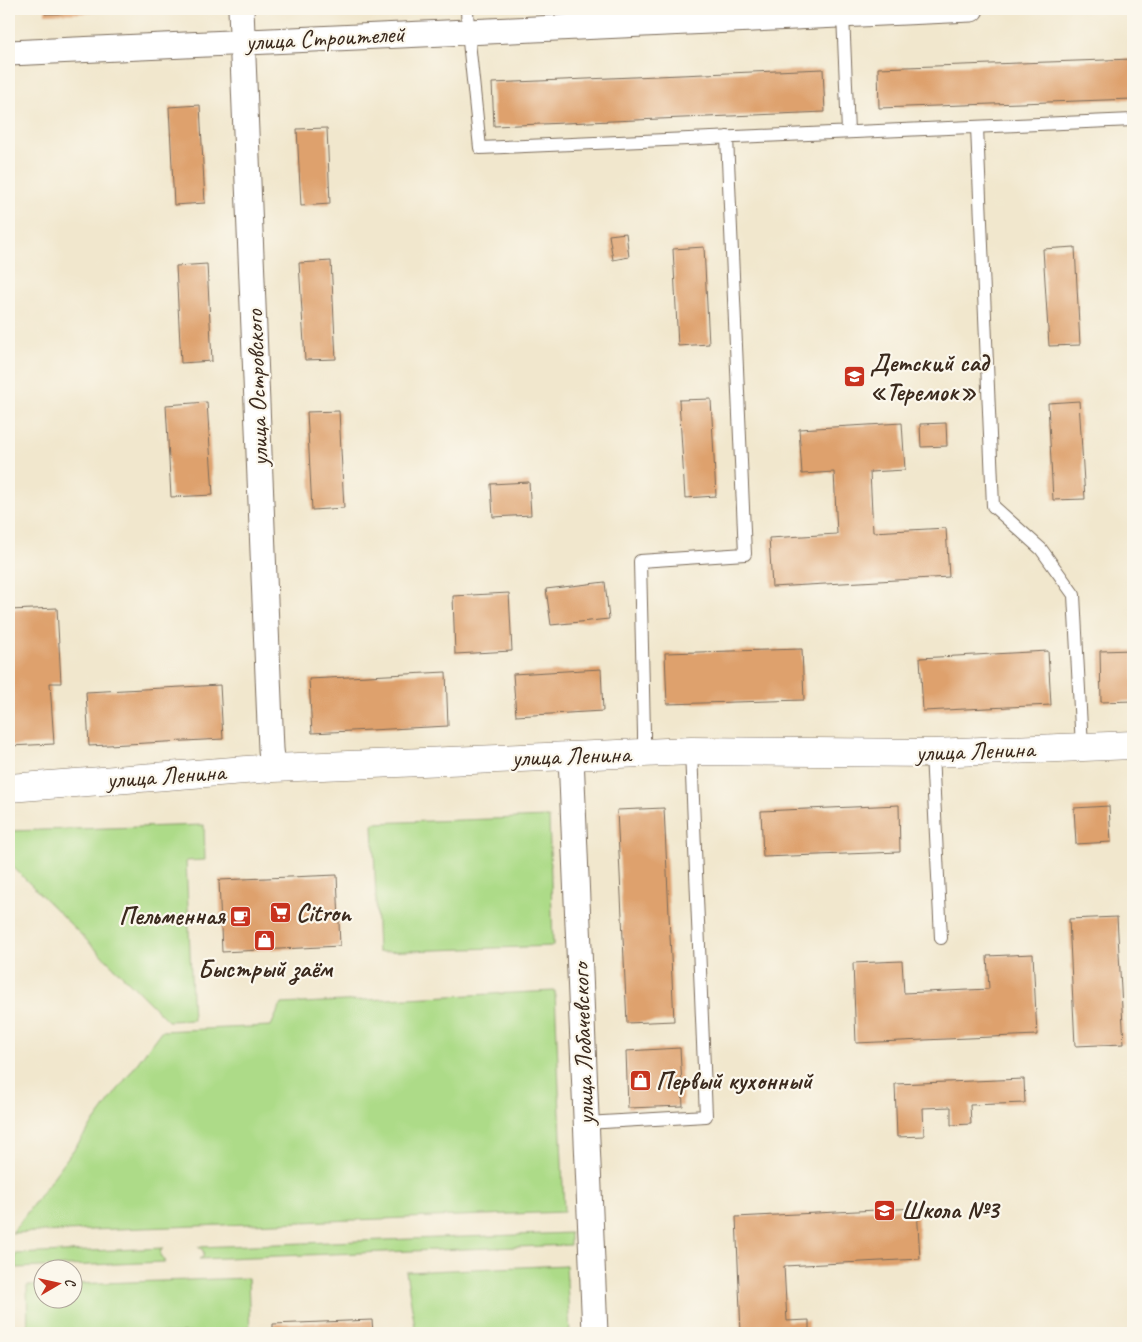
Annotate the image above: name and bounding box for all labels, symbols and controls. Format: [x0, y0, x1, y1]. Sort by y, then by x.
street label: улица Строителей [243, 18, 407, 58]
street label: улица Островского [238, 308, 276, 469]
place label: Детский сад «Теремок» [870, 347, 991, 408]
school or university icon: Детский сад «Теремок» [842, 365, 866, 389]
street label: улица Ленина [913, 733, 1038, 769]
street label: улица Ленина [509, 738, 634, 774]
street label: улица Ленина [104, 756, 229, 796]
place label: Citron [296, 897, 352, 929]
place label: Пельменная [119, 900, 227, 932]
supermarket icon: Citron [268, 901, 292, 925]
cafe icon: Пельменная [229, 904, 253, 928]
shop icon: Быстрый заём [253, 928, 277, 952]
place label: Быстрый заём [198, 953, 334, 985]
street label: улица Лобачевского [564, 959, 602, 1128]
place label: Первый кухонный [656, 1065, 814, 1097]
shop icon: Первый кухонный [628, 1069, 652, 1093]
place label: Школа №3 [901, 1194, 1001, 1226]
school or university icon: Школа №3 [873, 1198, 897, 1222]
north arrow [32, 1260, 82, 1310]
text: С [61, 1277, 80, 1289]

